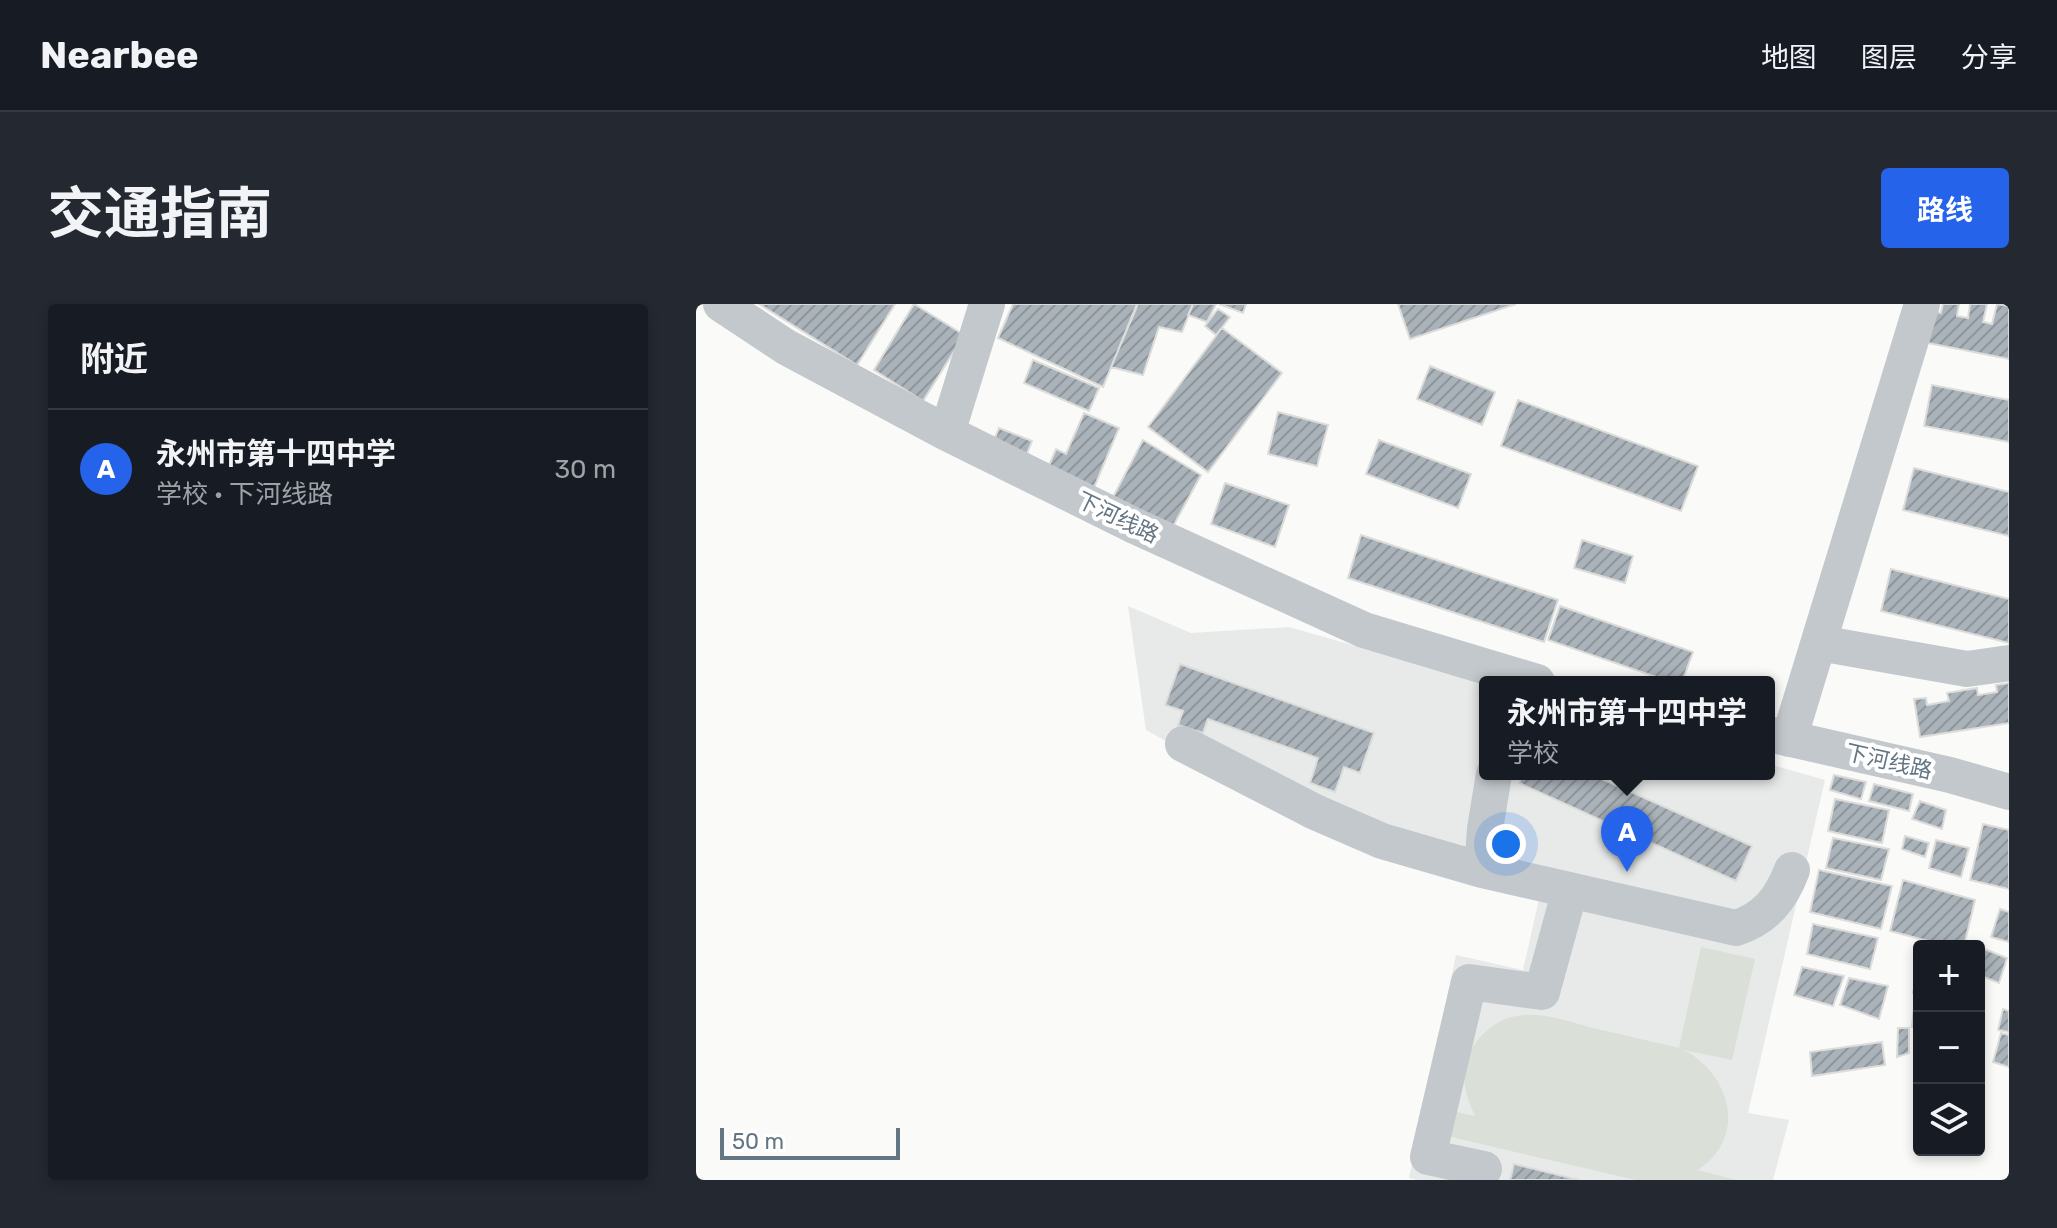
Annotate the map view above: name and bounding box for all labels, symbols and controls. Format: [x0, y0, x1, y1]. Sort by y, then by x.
text: Nearbee [40, 32, 199, 78]
text: 地图 [1761, 41, 1817, 74]
text: 图层 [1861, 41, 1917, 74]
text: 分享 [1961, 41, 2017, 74]
button: 路线 [1881, 168, 2009, 248]
text: 交通指南 [48, 181, 272, 247]
text: 附近 [80, 339, 148, 380]
text: 永州市第十四中学 [156, 436, 396, 472]
text: A [97, 454, 115, 485]
text: 30 m [554, 454, 616, 485]
text: 学校 · 下河线路 [156, 479, 333, 510]
street label: 下河线路 [1072, 486, 1163, 549]
popup [1479, 676, 1775, 780]
text: 永州市第十四中学 [1507, 695, 1747, 731]
text: 学校 [1507, 738, 1559, 769]
street label: 下河线路 [1843, 738, 1935, 785]
pin: A [1601, 806, 1653, 872]
your location [1486, 824, 1526, 864]
map controls [1913, 940, 1985, 1156]
button: + [1913, 940, 1985, 1012]
button: − [1913, 1012, 1985, 1084]
button: layers [1913, 1084, 1985, 1156]
scale bar [720, 1124, 900, 1160]
text: 50 m [732, 1128, 784, 1155]

